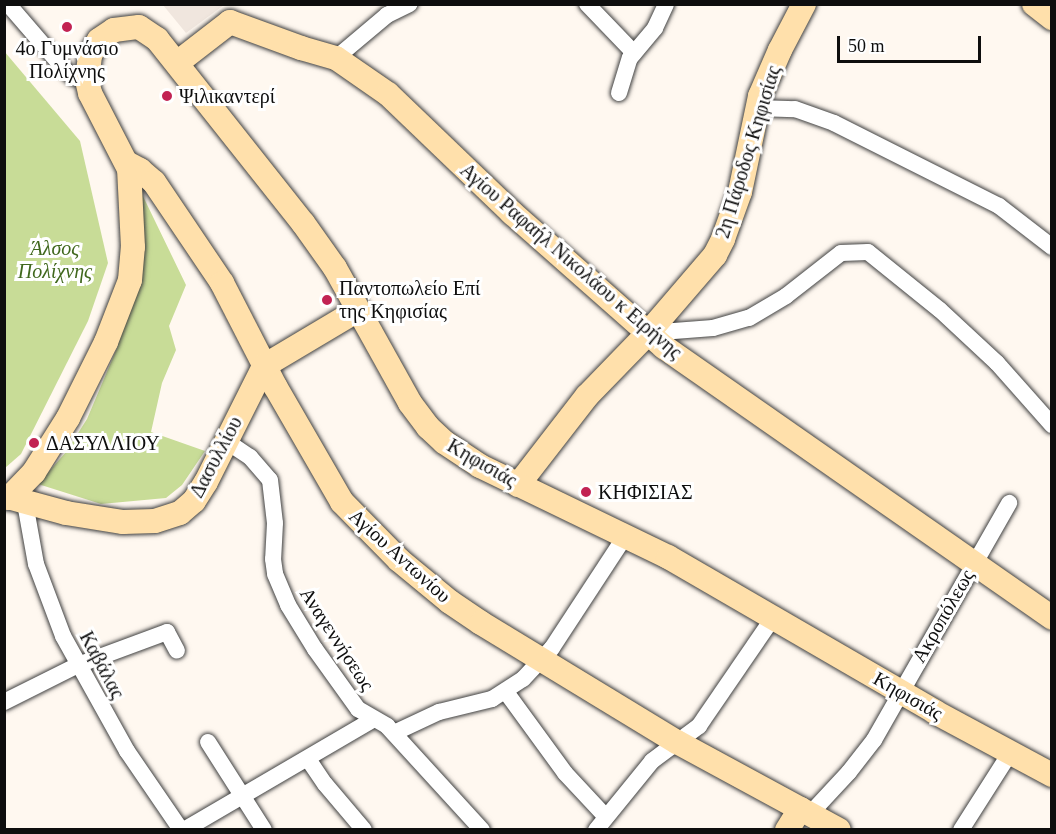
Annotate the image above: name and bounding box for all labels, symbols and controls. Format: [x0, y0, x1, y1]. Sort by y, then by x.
marker: 4ο Γυμνάσιο Πολίχνης [60, 20, 74, 34]
scale bar [840, 24, 984, 62]
place label: 4ο Γυμνάσιο Πολίχνης [16, 36, 118, 83]
text: 50 m [848, 36, 885, 56]
street label: 2η Πάροδος Κηφισίας [710, 63, 786, 241]
place label: Ψιλικαντερί [179, 84, 275, 108]
marker: Ψιλικαντερί [160, 89, 174, 103]
street label: Αγίου Ραφαήλ Νικολάου κ Ειρήνης [455, 158, 687, 364]
park label: Άλσος Πολίχνης [18, 237, 92, 284]
place label: Παντοπωλείο Επί της Κηφισίας [339, 276, 480, 323]
marker: Παντοπωλείο Επί της Κηφισίας [320, 293, 334, 307]
street label: Δασυλλίου [185, 412, 247, 502]
place label: ΔΑΣΥΛΛΙΟΥ [46, 431, 160, 455]
street label: Κηφισιάς [443, 434, 521, 492]
marker: ΔΑΣΥΛΛΙΟΥ [27, 436, 41, 450]
place label: ΚΗΦΙΣΙΑΣ [598, 480, 693, 504]
marker: ΚΗΦΙΣΙΑΣ [579, 485, 593, 499]
street label: Αγίου Αντωνίου [344, 504, 456, 608]
street label: Ακροπόλεως [907, 565, 979, 667]
street label: Αναγεννήσεως [295, 583, 379, 695]
street label: Καβάλας [74, 627, 130, 703]
street label: Κηφισιάς [869, 667, 947, 725]

